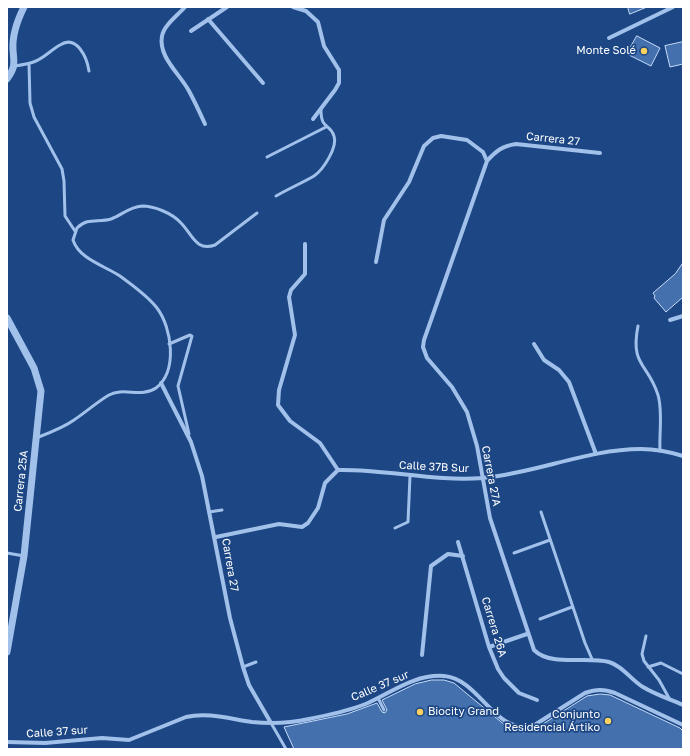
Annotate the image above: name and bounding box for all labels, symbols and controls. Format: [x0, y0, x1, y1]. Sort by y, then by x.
place label: Monte Solé [576, 44, 636, 58]
marker: Monte Solé [639, 46, 649, 56]
street label: Carrera 27 [526, 130, 580, 148]
street label: Carrera 27A [479, 445, 503, 507]
street label: Carrera 25A [11, 450, 31, 512]
street label: Calle 37B Sur [399, 459, 469, 475]
street label: Carrera 27 [219, 537, 241, 593]
street label: Carrera 26A [479, 595, 509, 659]
street label: Calle 37 sur [349, 668, 411, 704]
place label: Biocity Grand [428, 705, 499, 719]
marker: Biocity Grand [415, 707, 425, 717]
place label: Conjunto Residencial Ártiko [504, 708, 600, 734]
marker: Conjunto Residencial Ártiko [603, 716, 613, 726]
street label: Calle 37 sur [26, 723, 88, 741]

